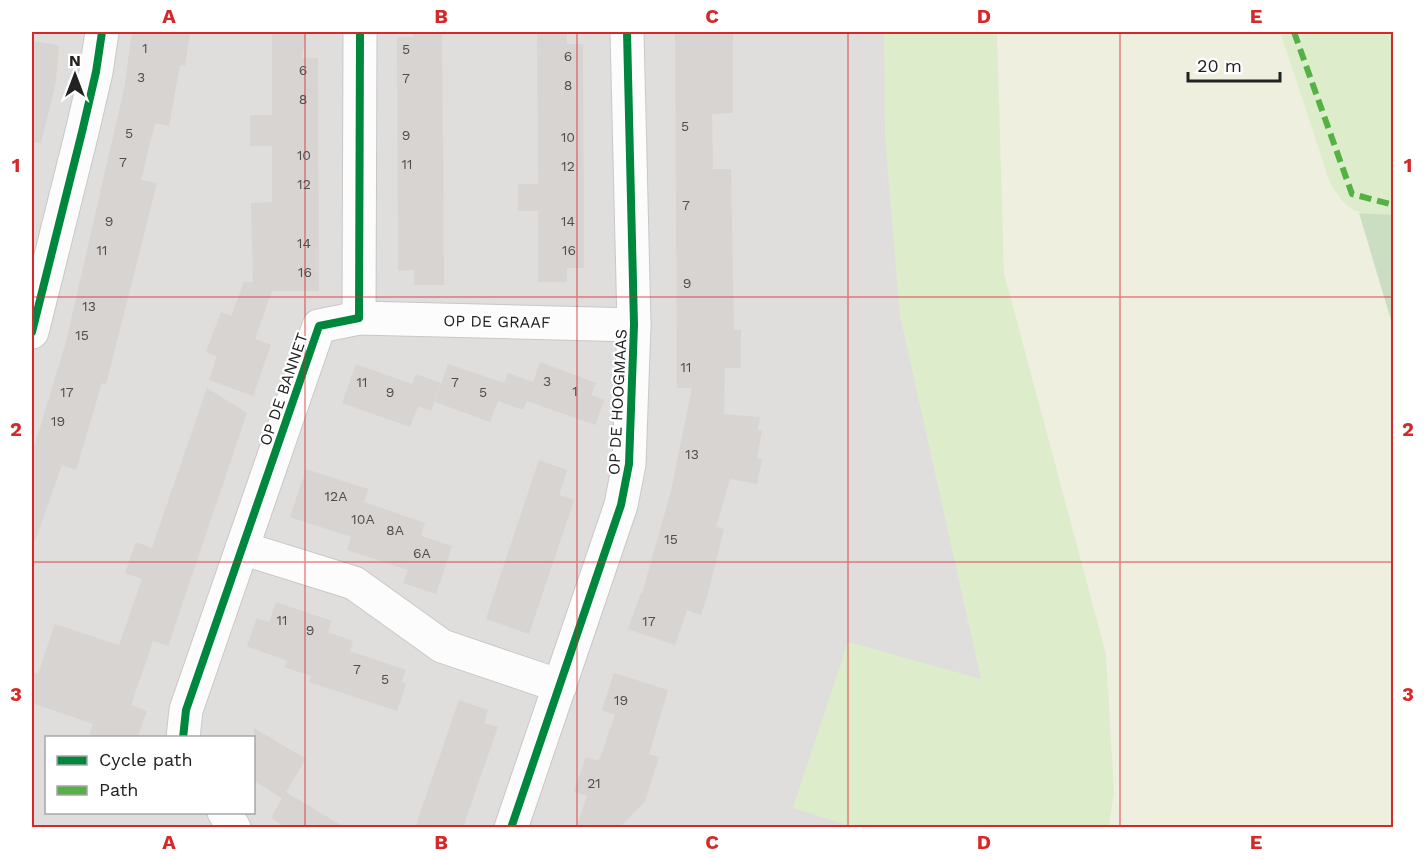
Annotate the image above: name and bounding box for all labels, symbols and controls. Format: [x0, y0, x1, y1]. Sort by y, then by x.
text: A [162, 4, 176, 28]
text: B [434, 4, 448, 28]
text: C [705, 4, 719, 28]
text: D [977, 4, 991, 28]
text: E [1250, 4, 1262, 28]
house number: 1 [142, 40, 148, 56]
house number: 5 [402, 41, 410, 57]
north arrow [45, 45, 105, 105]
scale bar [1188, 45, 1280, 83]
house number: 6 [564, 48, 572, 64]
text: N [69, 51, 81, 70]
text: 20 m [1197, 55, 1242, 76]
house number: 6 [299, 62, 307, 78]
house number: 3 [137, 69, 145, 85]
house number: 7 [402, 70, 410, 86]
house number: 8 [564, 77, 572, 93]
house number: 8 [299, 91, 307, 107]
house number: 5 [681, 118, 689, 134]
house number: 5 [125, 125, 133, 141]
house number: 9 [402, 127, 410, 143]
house number: 10 [561, 129, 575, 145]
house number: 10 [297, 147, 311, 163]
text: 1 [12, 153, 20, 177]
text: 1 [1404, 153, 1412, 177]
house number: 7 [119, 154, 127, 170]
house number: 11 [402, 156, 412, 172]
house number: 12 [561, 158, 575, 174]
house number: 12 [297, 176, 311, 192]
house number: 7 [682, 197, 690, 213]
house number: 9 [105, 213, 113, 229]
house number: 14 [561, 213, 575, 229]
house number: 14 [297, 235, 311, 251]
house number: 11 [97, 242, 107, 258]
house number: 16 [562, 242, 576, 258]
house number: 16 [298, 264, 312, 280]
house number: 9 [683, 275, 691, 291]
house number: 13 [82, 298, 96, 314]
street label: OP DE GRAAF [443, 311, 551, 332]
house number: 15 [75, 327, 89, 343]
street label: OP DE HOOGMAAS [604, 329, 631, 476]
street label: OP DE BANNET [255, 330, 312, 448]
house number: 11 [681, 359, 691, 375]
house number: 3 [543, 373, 551, 389]
house number: 11 [357, 374, 367, 390]
house number: 7 [451, 374, 459, 390]
house number: 1 [572, 383, 578, 399]
house number: 17 [60, 384, 74, 400]
house number: 9 [386, 384, 394, 400]
house number: 5 [479, 384, 487, 400]
house number: 19 [51, 413, 65, 429]
text: 2 [10, 417, 22, 441]
text: 2 [1402, 417, 1414, 441]
house number: 13 [685, 446, 699, 462]
house number: 12A [325, 488, 347, 504]
house number: 10A [351, 511, 375, 527]
house number: 8A [386, 522, 404, 538]
house number: 15 [664, 531, 678, 547]
house number: 6A [413, 545, 431, 561]
house number: 11 [277, 612, 287, 628]
house number: 17 [642, 613, 656, 629]
house number: 9 [306, 622, 314, 638]
house number: 7 [353, 661, 361, 677]
house number: 5 [381, 671, 389, 687]
text: 3 [10, 682, 22, 706]
text: 3 [1402, 682, 1414, 706]
house number: 19 [614, 692, 628, 708]
legend [45, 736, 255, 814]
text: Cycle path [99, 749, 193, 770]
house number: 21 [587, 775, 601, 791]
text: Path [99, 779, 139, 800]
text: A [162, 830, 176, 854]
text: B [434, 830, 448, 854]
text: C [705, 830, 719, 854]
text: D [977, 830, 991, 854]
text: E [1250, 830, 1262, 854]

